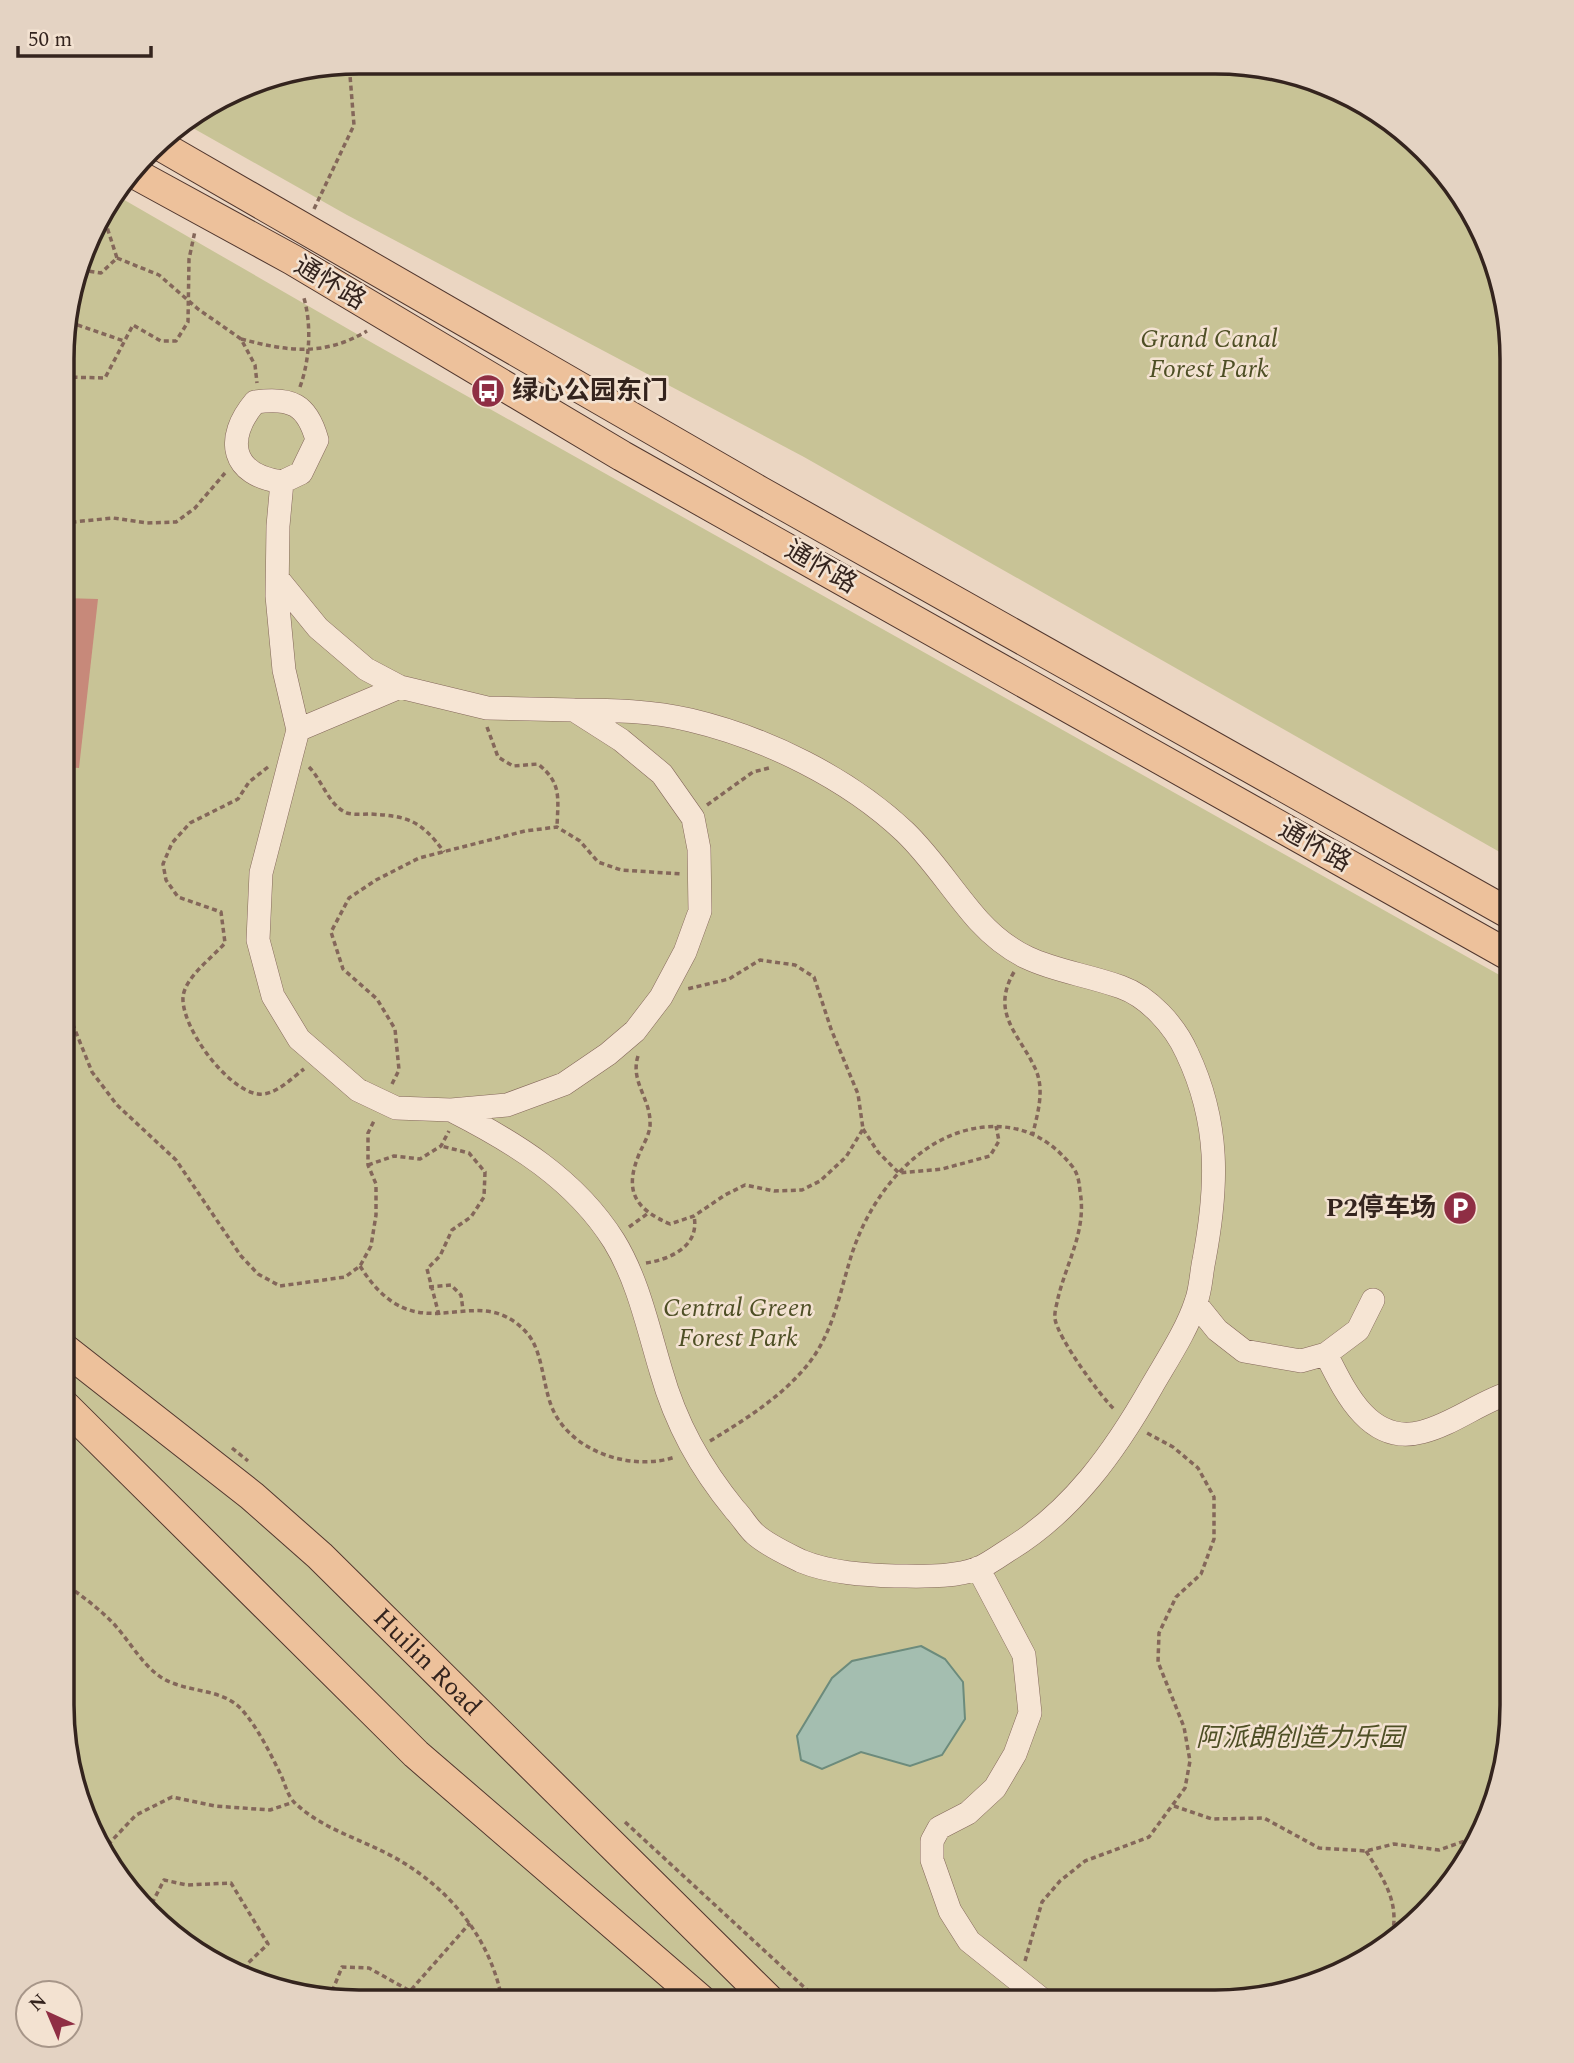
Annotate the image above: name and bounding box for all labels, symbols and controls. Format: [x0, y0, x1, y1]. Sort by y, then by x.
scale bar [18, 14, 150, 58]
text: 50 m [28, 24, 72, 56]
street label: 通怀路 [286, 246, 374, 320]
park label: Grand Canal Forest Park [1140, 319, 1278, 389]
place label: 绿心公园东门 [512, 371, 668, 411]
bus stop icon: 绿心公园东门 [469, 372, 507, 410]
street label: 通怀路 [777, 530, 865, 604]
street label: 通怀路 [1271, 810, 1359, 882]
place label: P2停车场 [1326, 1188, 1436, 1228]
parking icon: P2停车场 [1441, 1189, 1479, 1227]
park label: Central Green Forest Park [663, 1288, 813, 1358]
street label: Huilin Road [363, 1599, 491, 1725]
park label: 阿派朗创造力乐园 [1196, 1718, 1408, 1758]
north arrow [14, 1979, 84, 2049]
text: N [23, 1987, 54, 2019]

